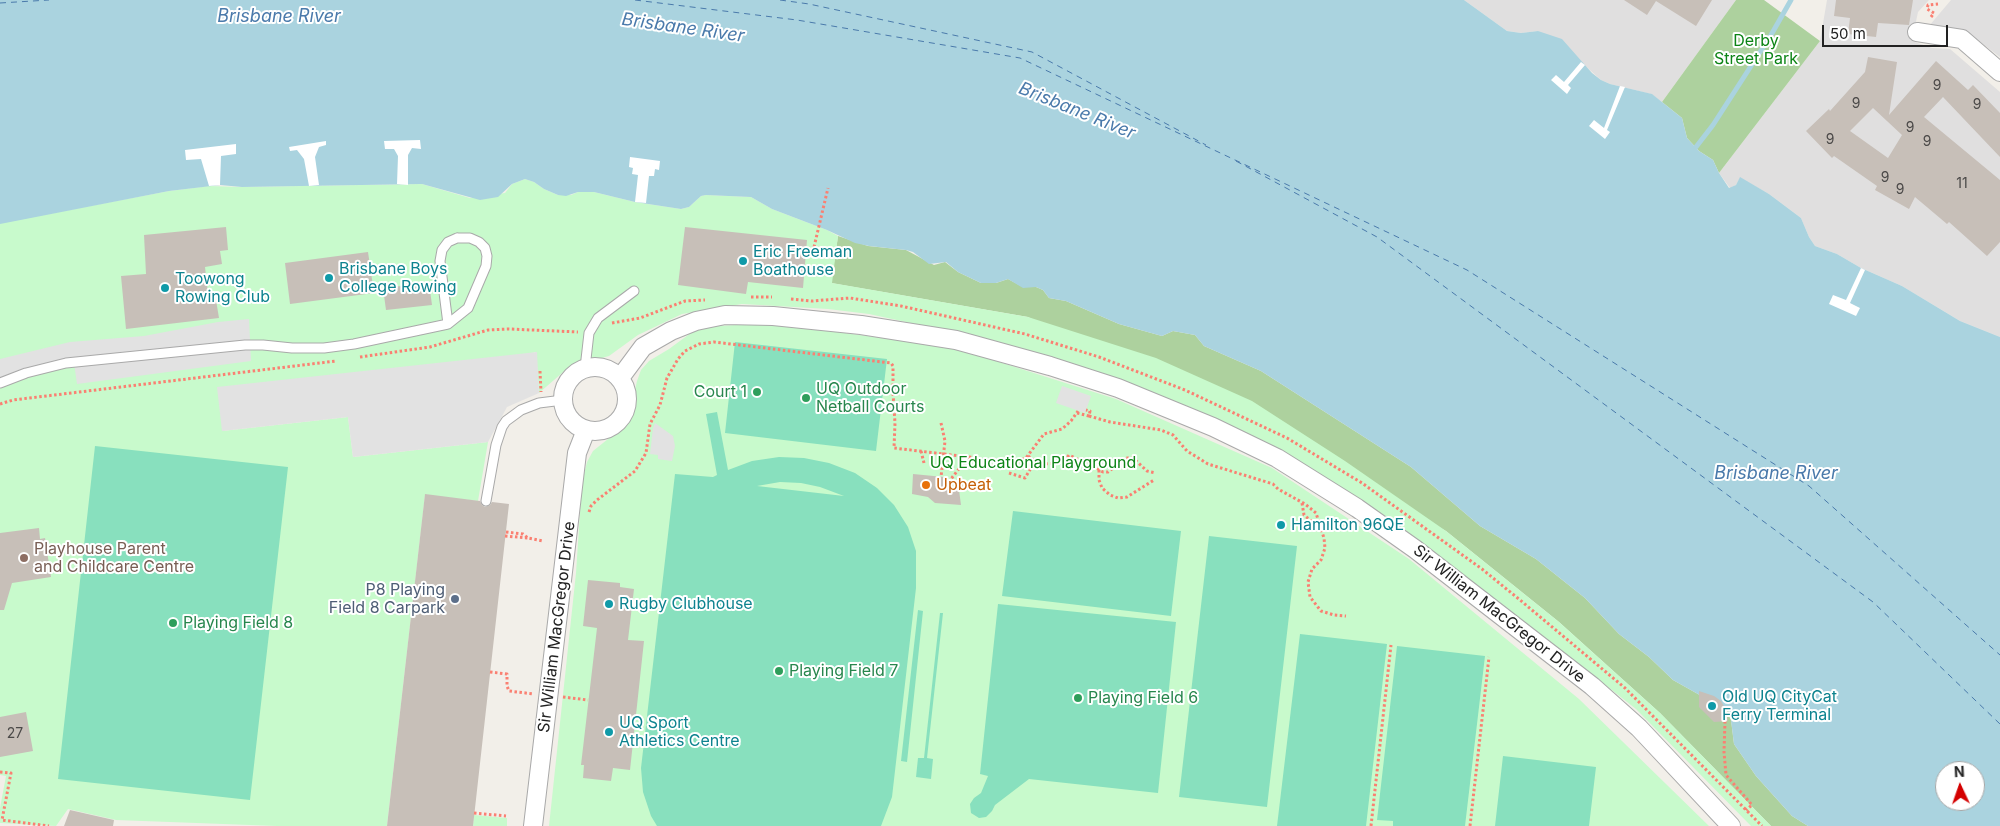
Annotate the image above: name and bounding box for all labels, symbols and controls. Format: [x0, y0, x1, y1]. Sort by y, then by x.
water label: Brisbane River [217, 6, 341, 28]
water label: Brisbane River [620, 9, 746, 47]
scale bar [1825, 15, 1951, 47]
text: 50 m [1830, 24, 1866, 43]
park label: Derby Street Park [1714, 31, 1798, 69]
water label: Brisbane River [1016, 78, 1138, 144]
house number: 9 [1933, 78, 1941, 94]
house number: 9 [1852, 96, 1860, 112]
house number: 9 [1973, 97, 1981, 113]
house number: 9 [1906, 120, 1914, 136]
house number: 9 [1826, 132, 1834, 148]
house number: 9 [1923, 134, 1931, 150]
house number: 9 [1881, 170, 1889, 186]
house number: 11 [1956, 176, 1968, 192]
house number: 9 [1896, 182, 1904, 198]
place label: Eric Freeman Boathouse [753, 242, 852, 280]
marker: Eric Freeman Boathouse [737, 255, 749, 267]
place label: Brisbane Boys College Rowing [339, 259, 457, 297]
place label: Toowong Rowing Club [175, 269, 270, 307]
marker: Brisbane Boys College Rowing [323, 272, 335, 284]
marker: Toowong Rowing Club [159, 282, 171, 294]
place label: UQ Outdoor Netball Courts [816, 379, 924, 417]
place label: Court 1 [694, 382, 747, 402]
marker: Court 1 [751, 386, 763, 398]
marker: UQ Outdoor Netball Courts [800, 392, 812, 404]
park label: UQ Educational Playground [930, 453, 1136, 473]
water label: Brisbane River [1714, 463, 1838, 485]
place label: Upbeat [936, 475, 991, 495]
marker: Upbeat [920, 479, 932, 491]
place label: Hamilton 96QE [1291, 515, 1404, 535]
marker: Hamilton 96QE [1275, 519, 1287, 531]
street label: Sir William MacGregor Drive [535, 520, 579, 734]
place label: Playhouse Parent and Childcare Centre [34, 539, 194, 577]
street label: Sir William MacGregor Drive [1409, 541, 1589, 687]
marker: Playhouse Parent and Childcare Centre [18, 552, 30, 564]
place label: P8 Playing Field 8 Carpark [329, 580, 445, 618]
marker: P8 Playing Field 8 Carpark [449, 593, 461, 605]
place label: Rugby Clubhouse [619, 594, 753, 614]
marker: Rugby Clubhouse [603, 598, 615, 610]
place label: Playing Field 8 [183, 613, 293, 633]
marker: Playing Field 8 [167, 617, 179, 629]
place label: Playing Field 7 [789, 661, 898, 681]
marker: Playing Field 7 [773, 665, 785, 677]
place label: Old UQ CityCat Ferry Terminal [1722, 687, 1837, 725]
place label: Playing Field 6 [1088, 688, 1198, 708]
marker: Playing Field 6 [1072, 692, 1084, 704]
marker: Old UQ CityCat Ferry Terminal [1706, 700, 1718, 712]
place label: UQ Sport Athletics Centre [619, 713, 740, 751]
house number: 27 [7, 726, 23, 742]
marker: UQ Sport Athletics Centre [603, 726, 615, 738]
north arrow [1935, 761, 1985, 811]
text: N [1953, 763, 1965, 780]

